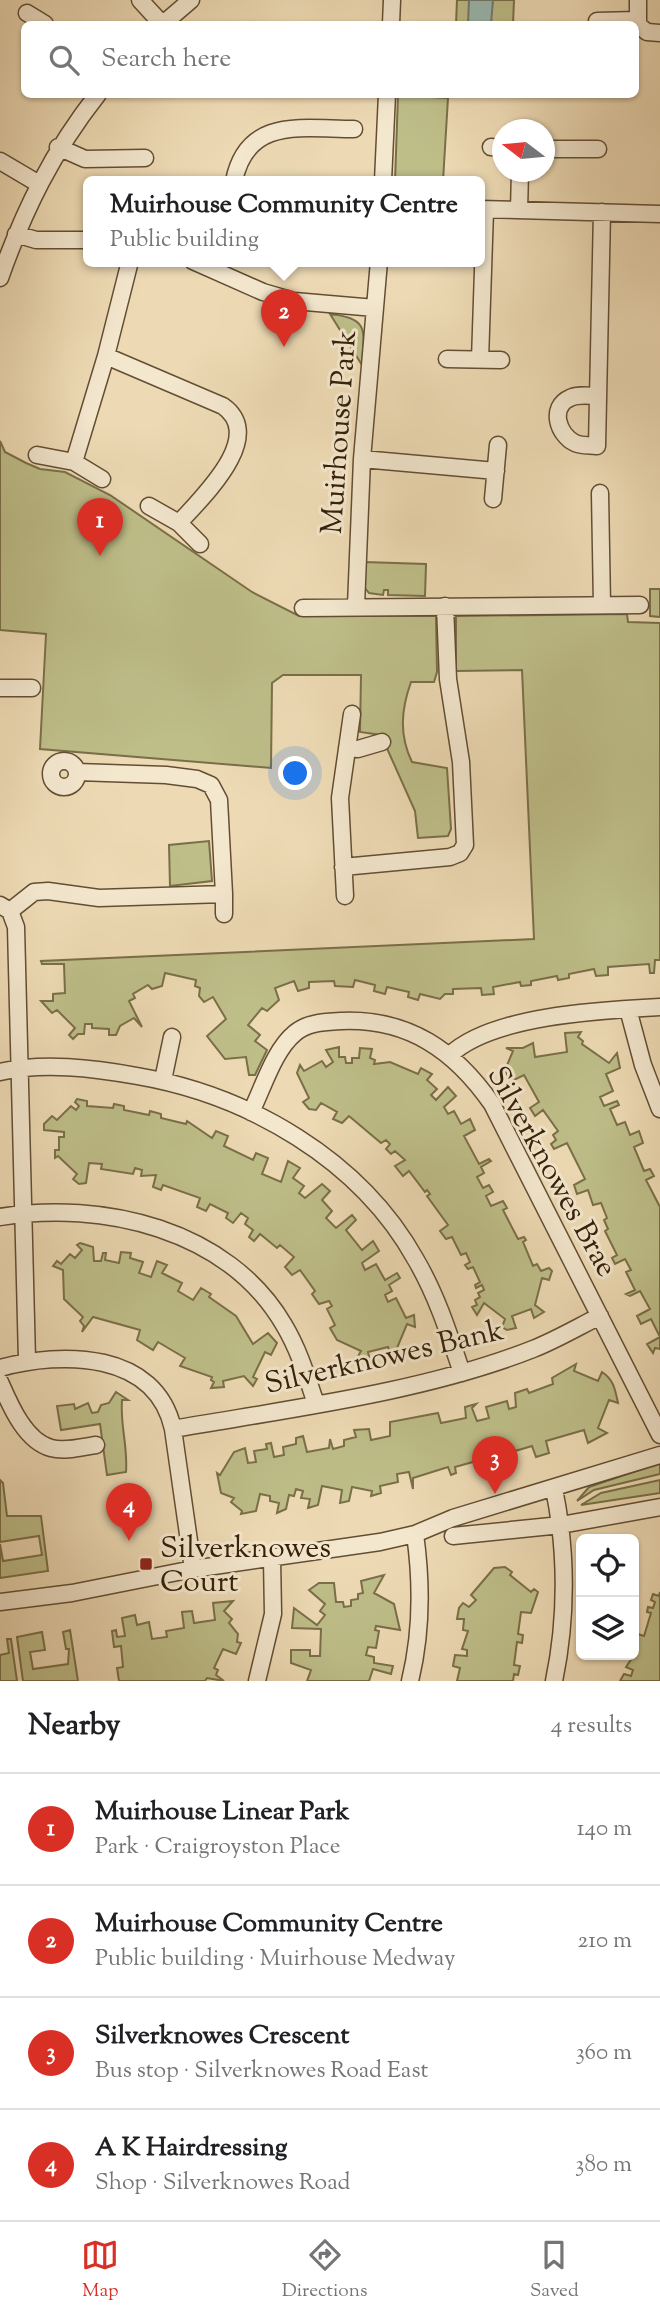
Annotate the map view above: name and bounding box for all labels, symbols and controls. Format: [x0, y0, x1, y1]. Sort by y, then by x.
search box [21, 21, 639, 98]
icon: search [45, 41, 83, 79]
text: Search here [101, 41, 231, 78]
north arrow [492, 119, 555, 182]
popup [83, 176, 485, 267]
text: Muirhouse Community Centre [110, 187, 458, 224]
text: Public building [110, 224, 259, 257]
pin: 2 [261, 289, 307, 347]
street label: Muirhouse Park [312, 329, 369, 536]
pin: 1 [77, 498, 123, 556]
your location [278, 756, 312, 790]
street label: Silverknowes Brae [475, 1059, 627, 1285]
street label: Silverknowes Bank [261, 1310, 508, 1407]
pin: 3 [472, 1436, 518, 1494]
pin: 4 [106, 1483, 152, 1541]
place label: Silverknowes Court [160, 1528, 331, 1605]
map controls [576, 1534, 639, 1660]
button: locate [576, 1534, 639, 1597]
marker: Silverknowes Court [138, 1556, 154, 1572]
button: layers [576, 1597, 639, 1660]
text: Nearby [28, 1705, 120, 1748]
text: 4 results [551, 1710, 632, 1743]
text: Muirhouse Linear Park [95, 1794, 349, 1831]
text: 1 [47, 1813, 55, 1846]
text: 140 m [577, 1813, 632, 1846]
text: Park · Craigroyston Place [95, 1831, 340, 1864]
text: Muirhouse Community Centre [95, 1906, 443, 1943]
text: 2 [46, 1925, 56, 1958]
text: 210 m [578, 1925, 632, 1958]
text: Public building · Muirhouse Medway [95, 1943, 455, 1976]
text: Silverknowes Crescent [95, 2018, 349, 2055]
text: 3 [46, 2037, 56, 2070]
text: 360 m [575, 2037, 632, 2070]
text: Bus stop · Silverknowes Road East [95, 2055, 428, 2088]
text: A K Hairdressing [95, 2130, 287, 2167]
text: 4 [45, 2149, 57, 2182]
text: 380 m [575, 2149, 632, 2182]
text: Shop · Silverknowes Road [95, 2167, 350, 2200]
tab: Map [81, 2236, 119, 2305]
tab: Directions [282, 2236, 367, 2305]
tab: Saved [530, 2236, 579, 2305]

